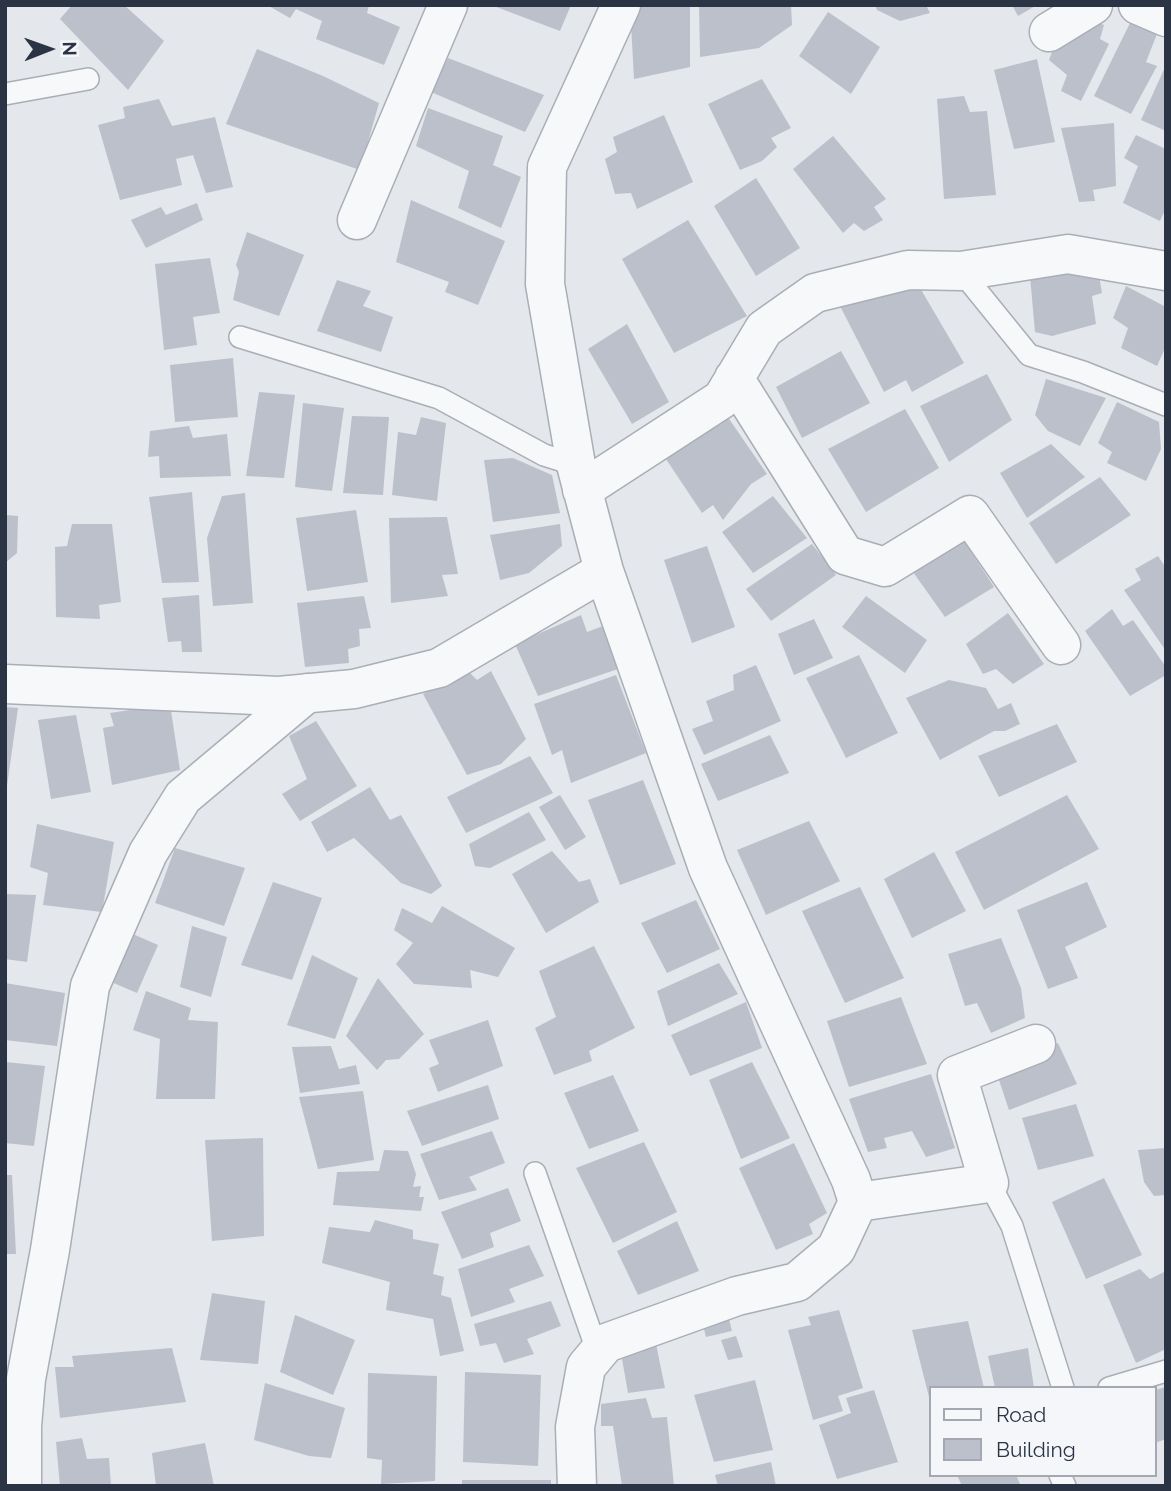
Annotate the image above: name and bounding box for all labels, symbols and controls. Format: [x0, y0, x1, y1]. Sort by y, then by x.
north arrow [14, 14, 84, 84]
text: N [59, 41, 81, 56]
legend [930, 1386, 1157, 1477]
text: Road [996, 1402, 1046, 1427]
text: Building [996, 1437, 1076, 1462]

